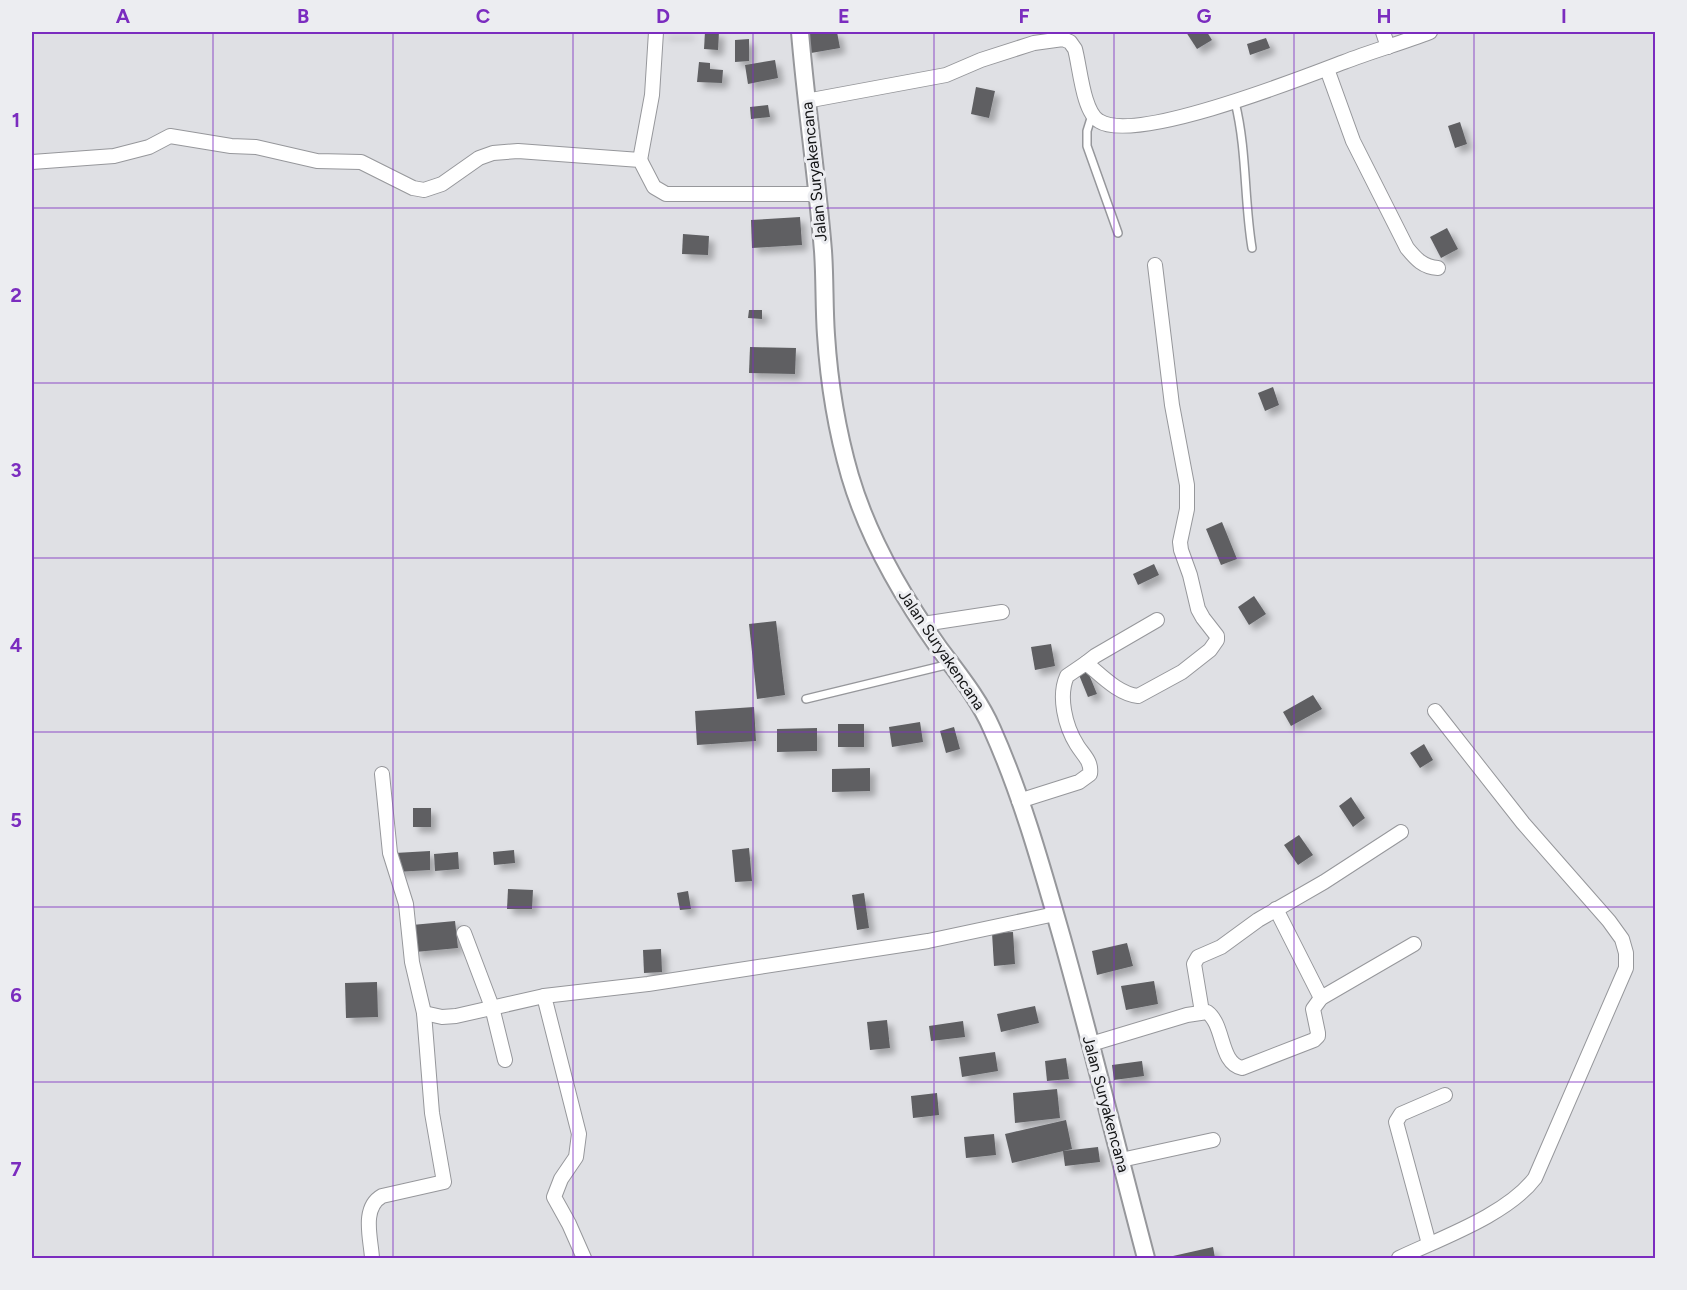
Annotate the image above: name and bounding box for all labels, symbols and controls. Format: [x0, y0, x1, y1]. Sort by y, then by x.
text: A [116, 4, 131, 28]
text: B [297, 4, 309, 28]
text: C [476, 4, 490, 28]
text: D [656, 4, 670, 28]
text: E [838, 4, 850, 28]
text: F [1018, 4, 1030, 28]
text: G [1197, 4, 1212, 28]
text: H [1377, 4, 1392, 28]
text: I [1561, 4, 1567, 28]
street label: Jalan Suryakencana [797, 101, 831, 243]
text: 1 [12, 108, 20, 132]
text: 2 [10, 283, 22, 307]
text: 3 [10, 458, 22, 482]
street label: Jalan Suryakencana [895, 586, 989, 714]
text: 4 [10, 633, 23, 657]
text: 5 [10, 808, 22, 832]
text: 6 [10, 983, 22, 1007]
street label: Jalan Suryakencana [1079, 1034, 1133, 1174]
text: 7 [10, 1157, 22, 1181]

